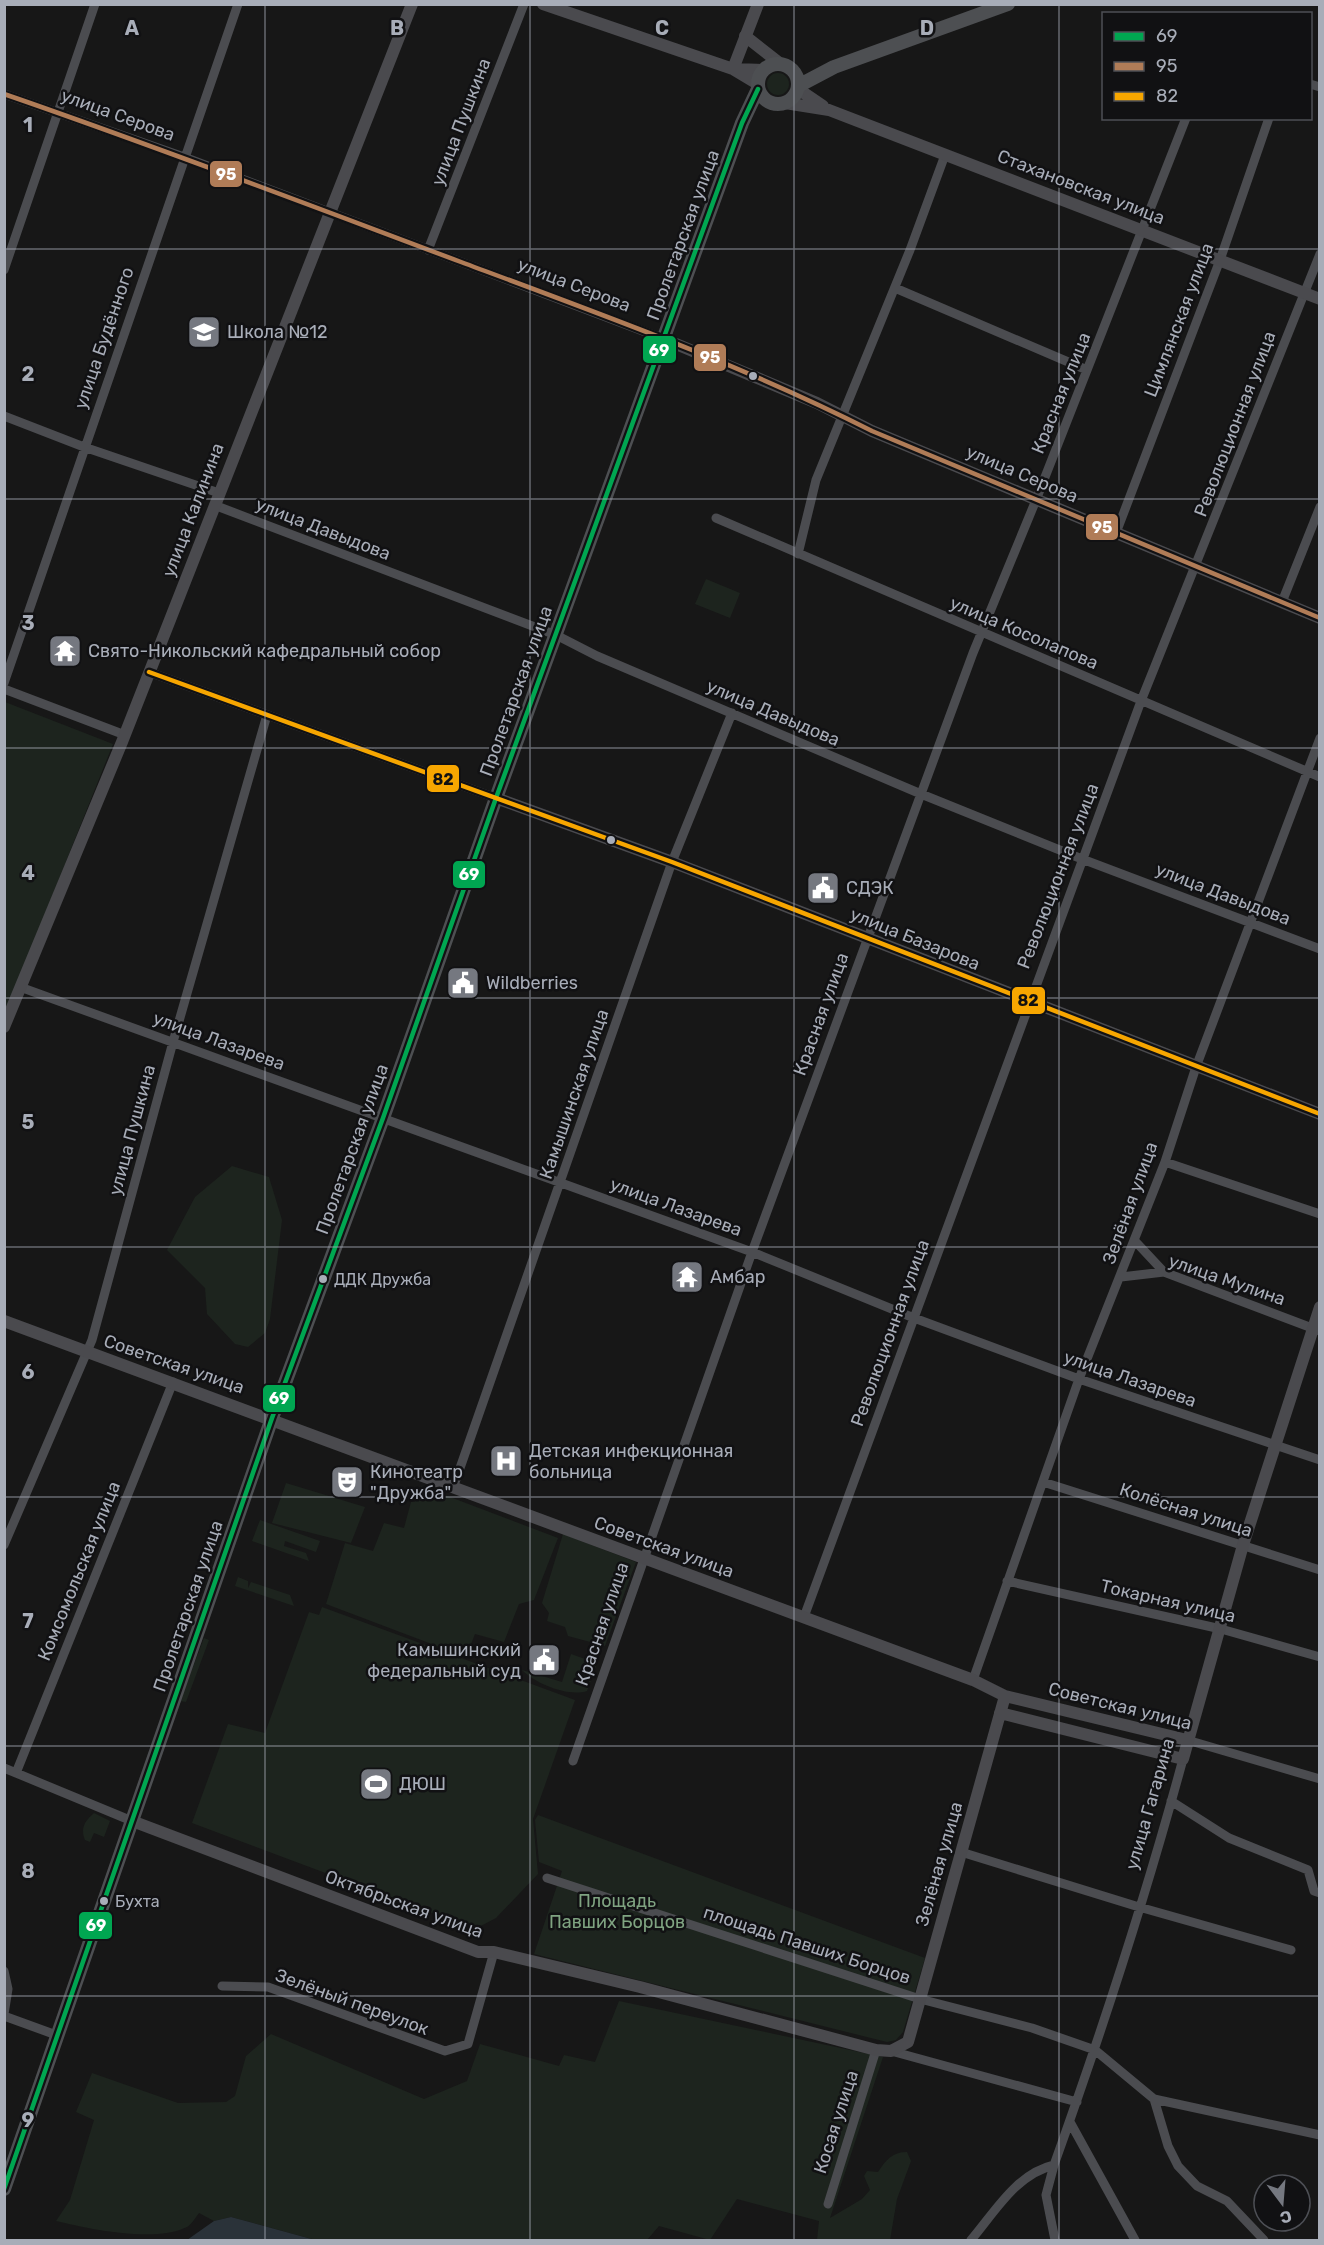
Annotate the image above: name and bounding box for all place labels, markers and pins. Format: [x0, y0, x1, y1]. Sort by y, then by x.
school or university icon: Школа №12 [186, 314, 222, 350]
place label: Школа №12 [227, 321, 328, 343]
unlabelled marker [747, 370, 759, 382]
temple icon: Свято-Никольский кафедральный собор [47, 633, 83, 669]
place label: Свято-Никольский кафедральный собор [88, 640, 441, 662]
unlabelled marker [605, 834, 617, 846]
public building icon: СДЭК [805, 870, 841, 906]
place label: СДЭК [846, 877, 894, 899]
public building icon: Wildberries [445, 965, 481, 1001]
place label: Wildberries [486, 972, 578, 994]
temple icon: Амбар [669, 1259, 705, 1295]
place label: Амбар [710, 1266, 765, 1288]
place label: ДДК Дружба [334, 1270, 431, 1289]
marker: ДДК Дружба [317, 1273, 329, 1285]
place label: Детская инфекционная больница [529, 1440, 733, 1483]
hospital icon: Детская инфекционная больница [488, 1443, 524, 1479]
place label: Кинотеатр "Дружба" [370, 1461, 463, 1504]
theatre icon: Кинотеатр "Дружба" [329, 1464, 365, 1500]
place label: Камышинский федеральный суд [367, 1639, 521, 1682]
public building icon: Камышинский федеральный суд [526, 1642, 562, 1678]
sports icon: ДЮШ [358, 1766, 394, 1802]
place label: ДЮШ [399, 1773, 446, 1795]
place label: Бухта [115, 1892, 160, 1911]
marker: Бухта [98, 1895, 110, 1907]

